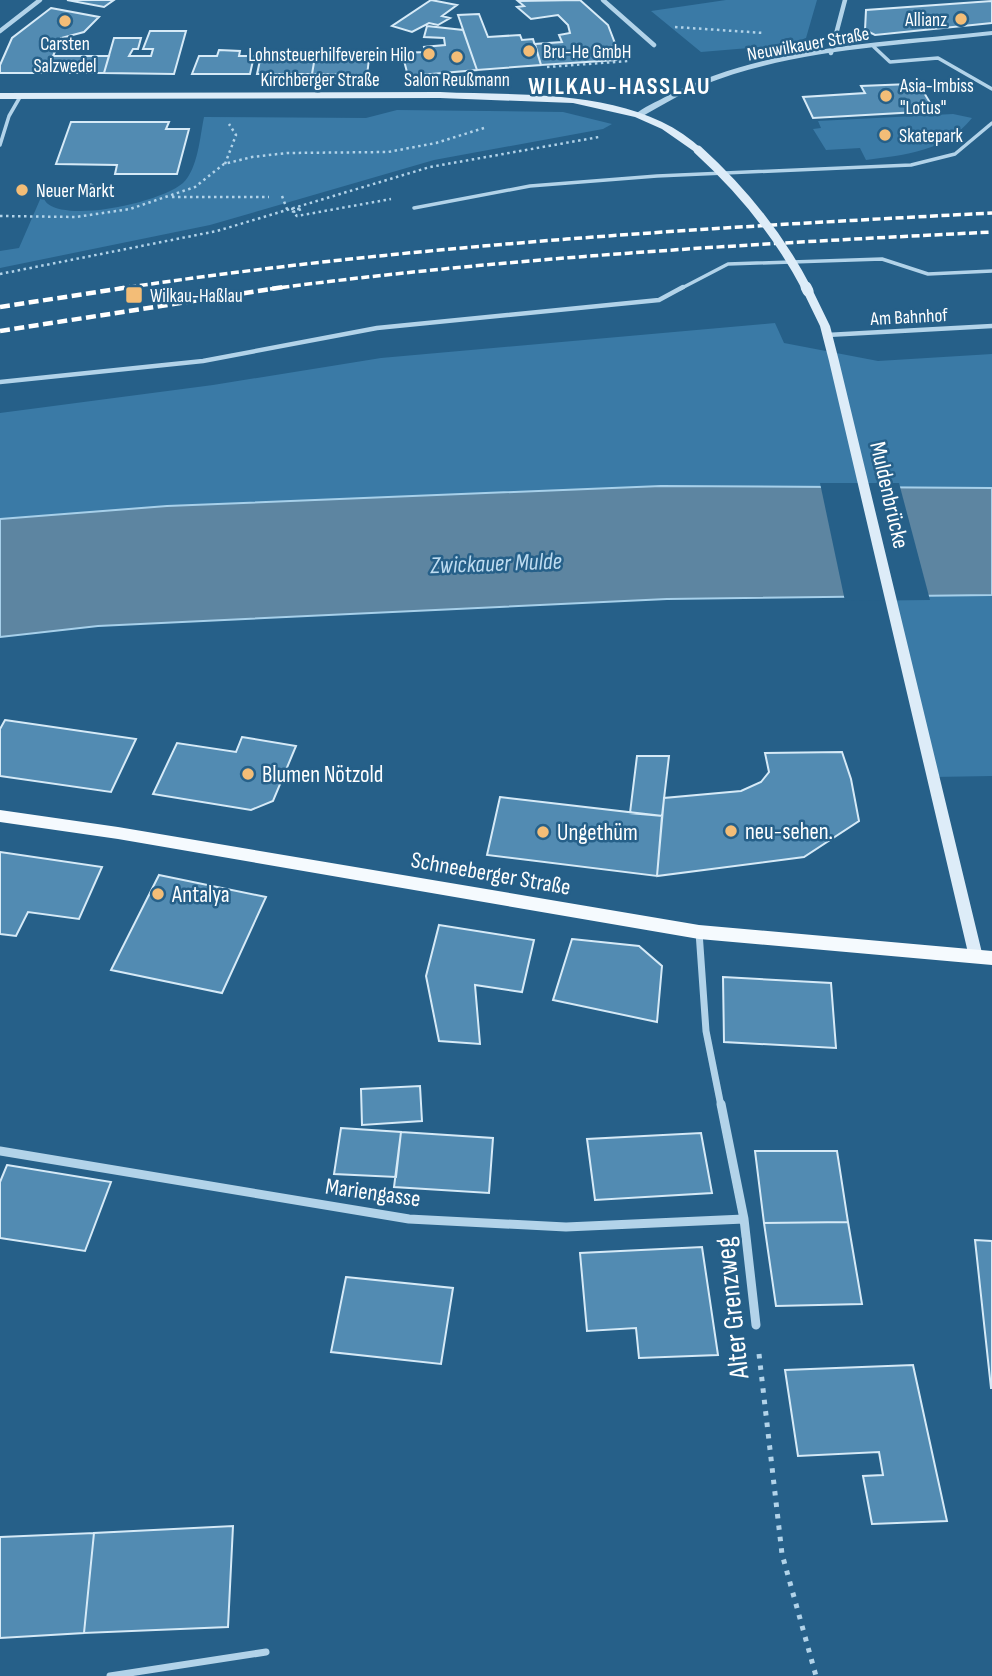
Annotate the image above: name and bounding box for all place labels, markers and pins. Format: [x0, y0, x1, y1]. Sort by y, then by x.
place label: Allianz [904, 9, 947, 32]
marker: Allianz [953, 11, 969, 27]
marker: Carsten Salzwedel [57, 13, 73, 29]
place label: Carsten Salzwedel [33, 33, 97, 78]
place label: Bru-He GmbH [543, 41, 631, 64]
marker: Bru-He GmbH [521, 43, 537, 59]
place label: Lohnsteuerhilfeverein Hilo [248, 44, 415, 67]
marker: Lohnsteuerhilfeverein Hilo [421, 46, 437, 62]
marker: Salon Reußmann [449, 49, 465, 65]
place label: Salon Reußmann [404, 69, 510, 92]
place label: Asia-Imbiss "Lotus" [899, 75, 974, 120]
marker: Asia-Imbiss "Lotus" [878, 88, 894, 104]
place label: Skatepark [899, 125, 964, 148]
marker: Skatepark [877, 127, 893, 143]
place label: Neuer Markt [36, 180, 115, 203]
marker: Neuer Markt [14, 182, 30, 198]
marker: Wilkau-Haßlau [124, 285, 144, 305]
place label: Wilkau-Haßlau [150, 285, 243, 308]
place label: Blumen Nötzold [262, 761, 383, 789]
marker: Blumen Nötzold [240, 766, 256, 782]
place label: neu-sehen. [745, 818, 833, 846]
place label: Ungethüm [557, 819, 638, 847]
marker: neu-sehen. [723, 823, 739, 839]
marker: Ungethüm [535, 824, 551, 840]
place label: Antalya [171, 881, 230, 909]
marker: Antalya [150, 886, 166, 902]

